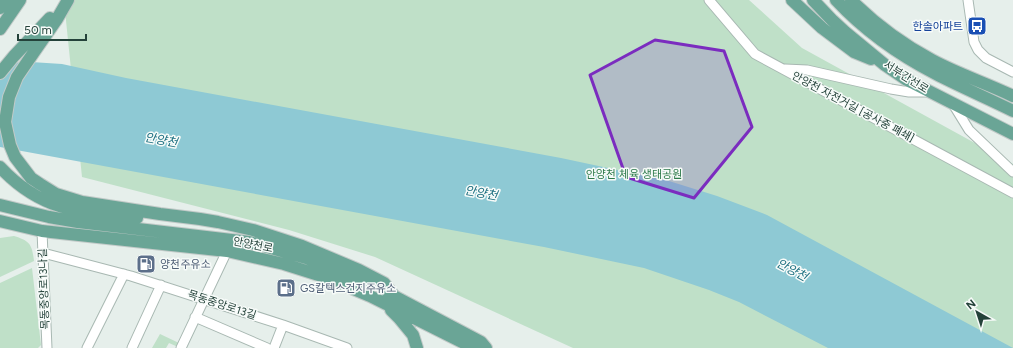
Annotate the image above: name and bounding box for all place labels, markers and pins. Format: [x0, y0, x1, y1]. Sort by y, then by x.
bus stop icon: 한솔아파트 [966, 15, 988, 37]
place label: 한솔아파트 [912, 20, 963, 33]
fuel station icon: 양천주유소 [135, 253, 157, 275]
place label: 양천주유소 [160, 258, 211, 271]
fuel station icon: GS칼텍스건지주유소 [275, 277, 297, 299]
place label: GS칼텍스건지주유소 [300, 282, 396, 295]

